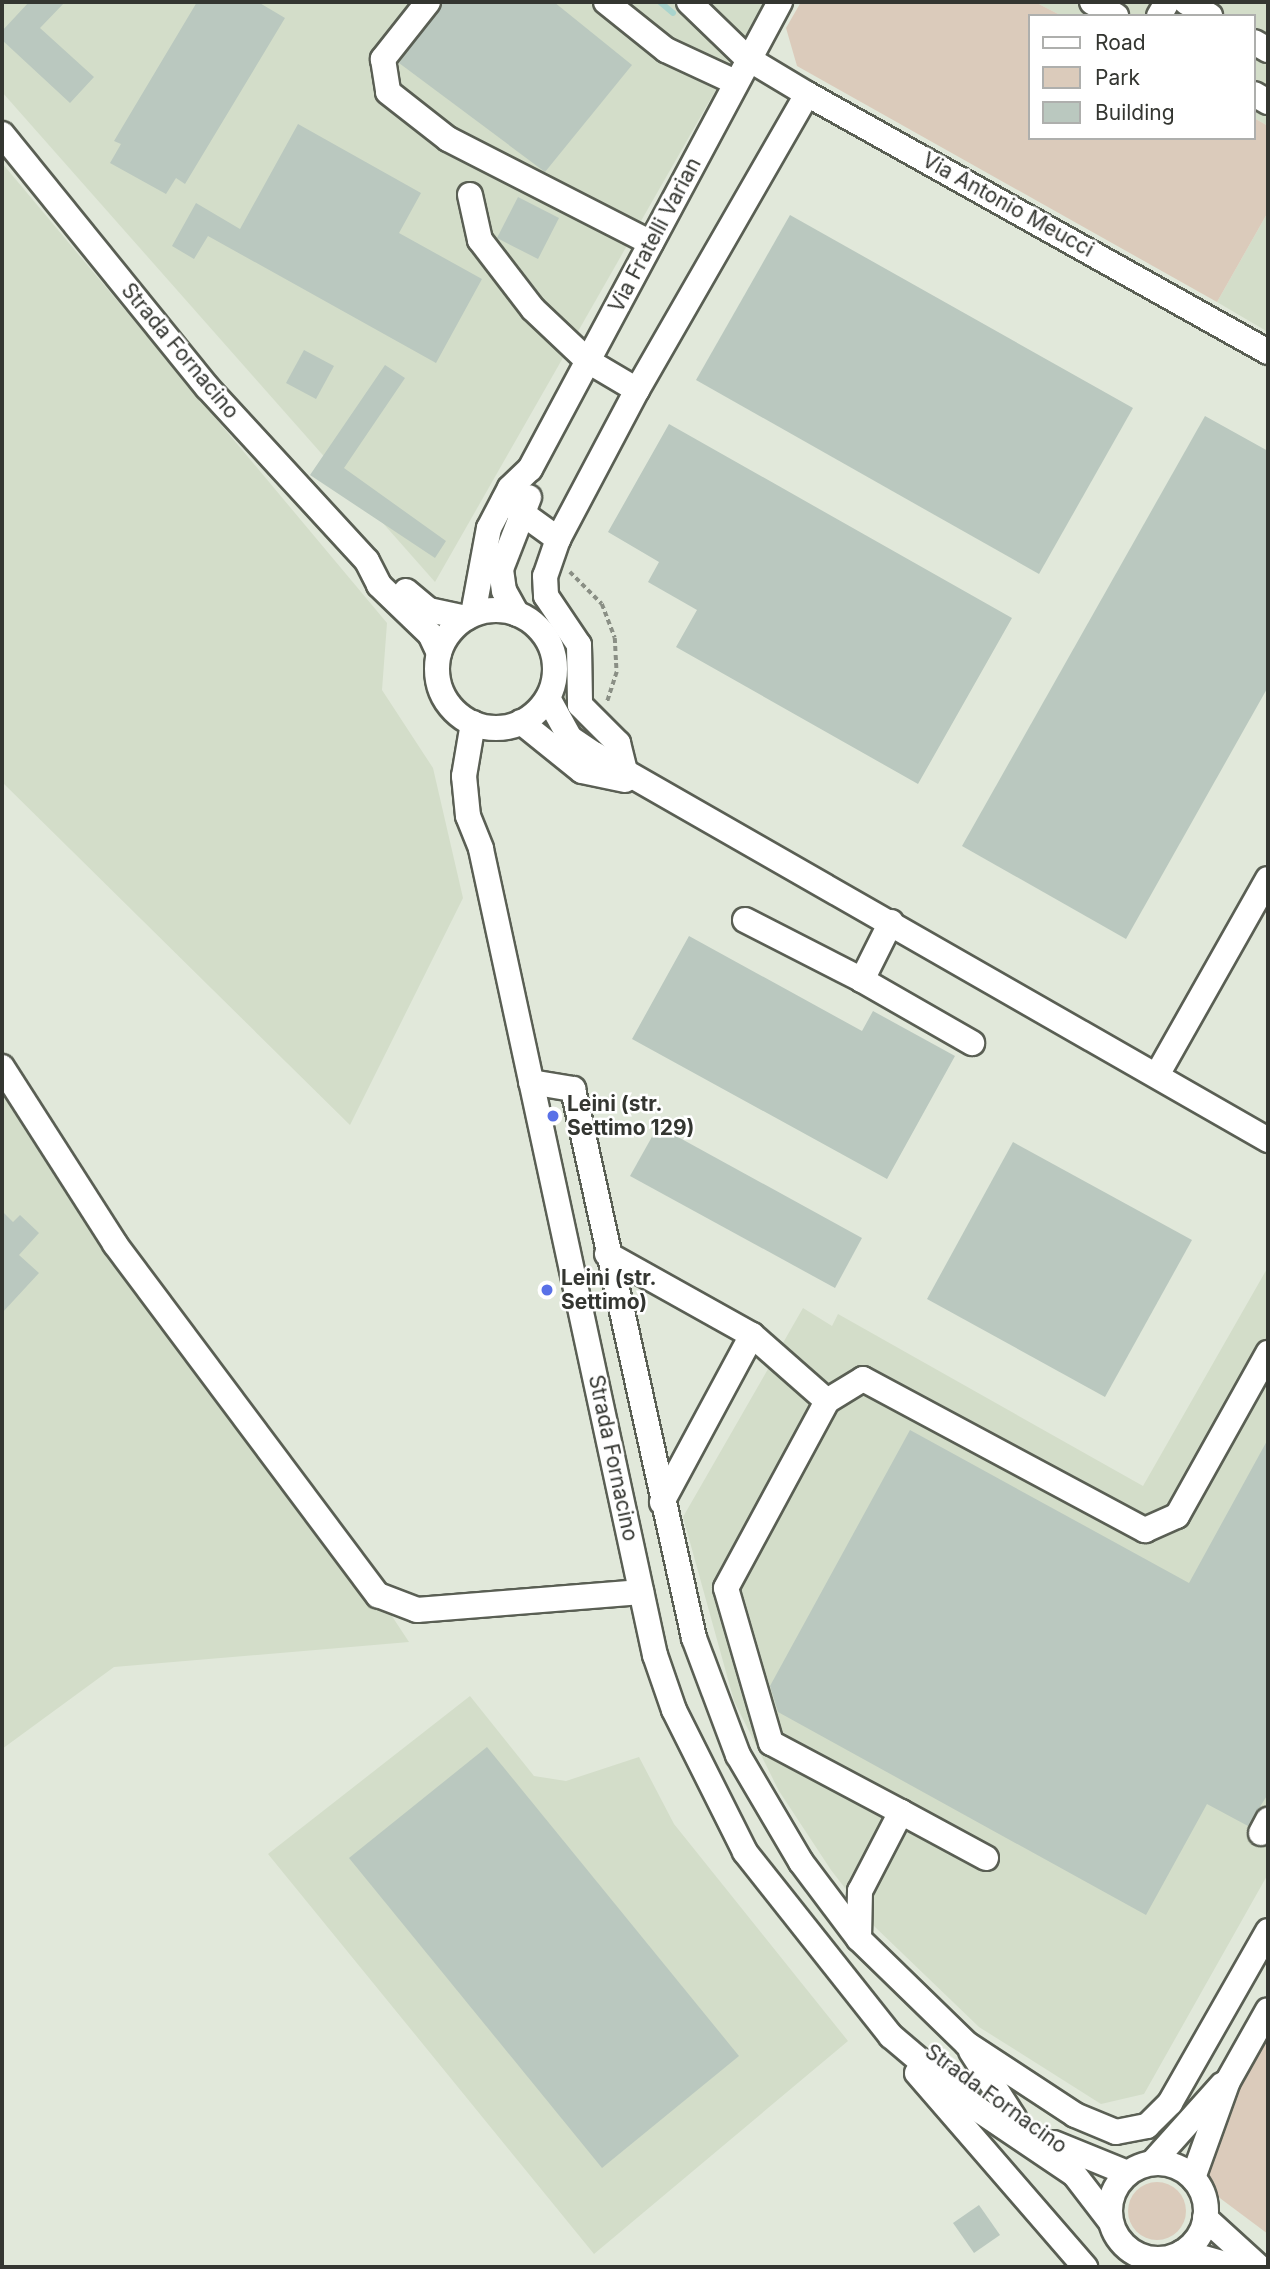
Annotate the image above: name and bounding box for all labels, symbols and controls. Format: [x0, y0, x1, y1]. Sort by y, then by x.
legend [1028, 14, 1256, 140]
text: Road [1095, 30, 1146, 55]
text: Park [1095, 65, 1140, 90]
text: Building [1095, 100, 1175, 125]
street label: Via Antonio Meucci [918, 147, 1098, 263]
street label: Via Fratelli Varian [604, 153, 706, 317]
street label: Strada Fornacino [116, 278, 244, 424]
place label: Leini (str. Settimo 129) [567, 1091, 694, 1141]
marker: Leini (str. Settimo 129) [545, 1108, 561, 1124]
place label: Leini (str. Settimo) [561, 1265, 656, 1315]
marker: Leini (str. Settimo) [539, 1282, 555, 1298]
street label: Strada Fornacino [583, 1373, 643, 1543]
street label: Strada Fornacino [920, 2039, 1072, 2159]

